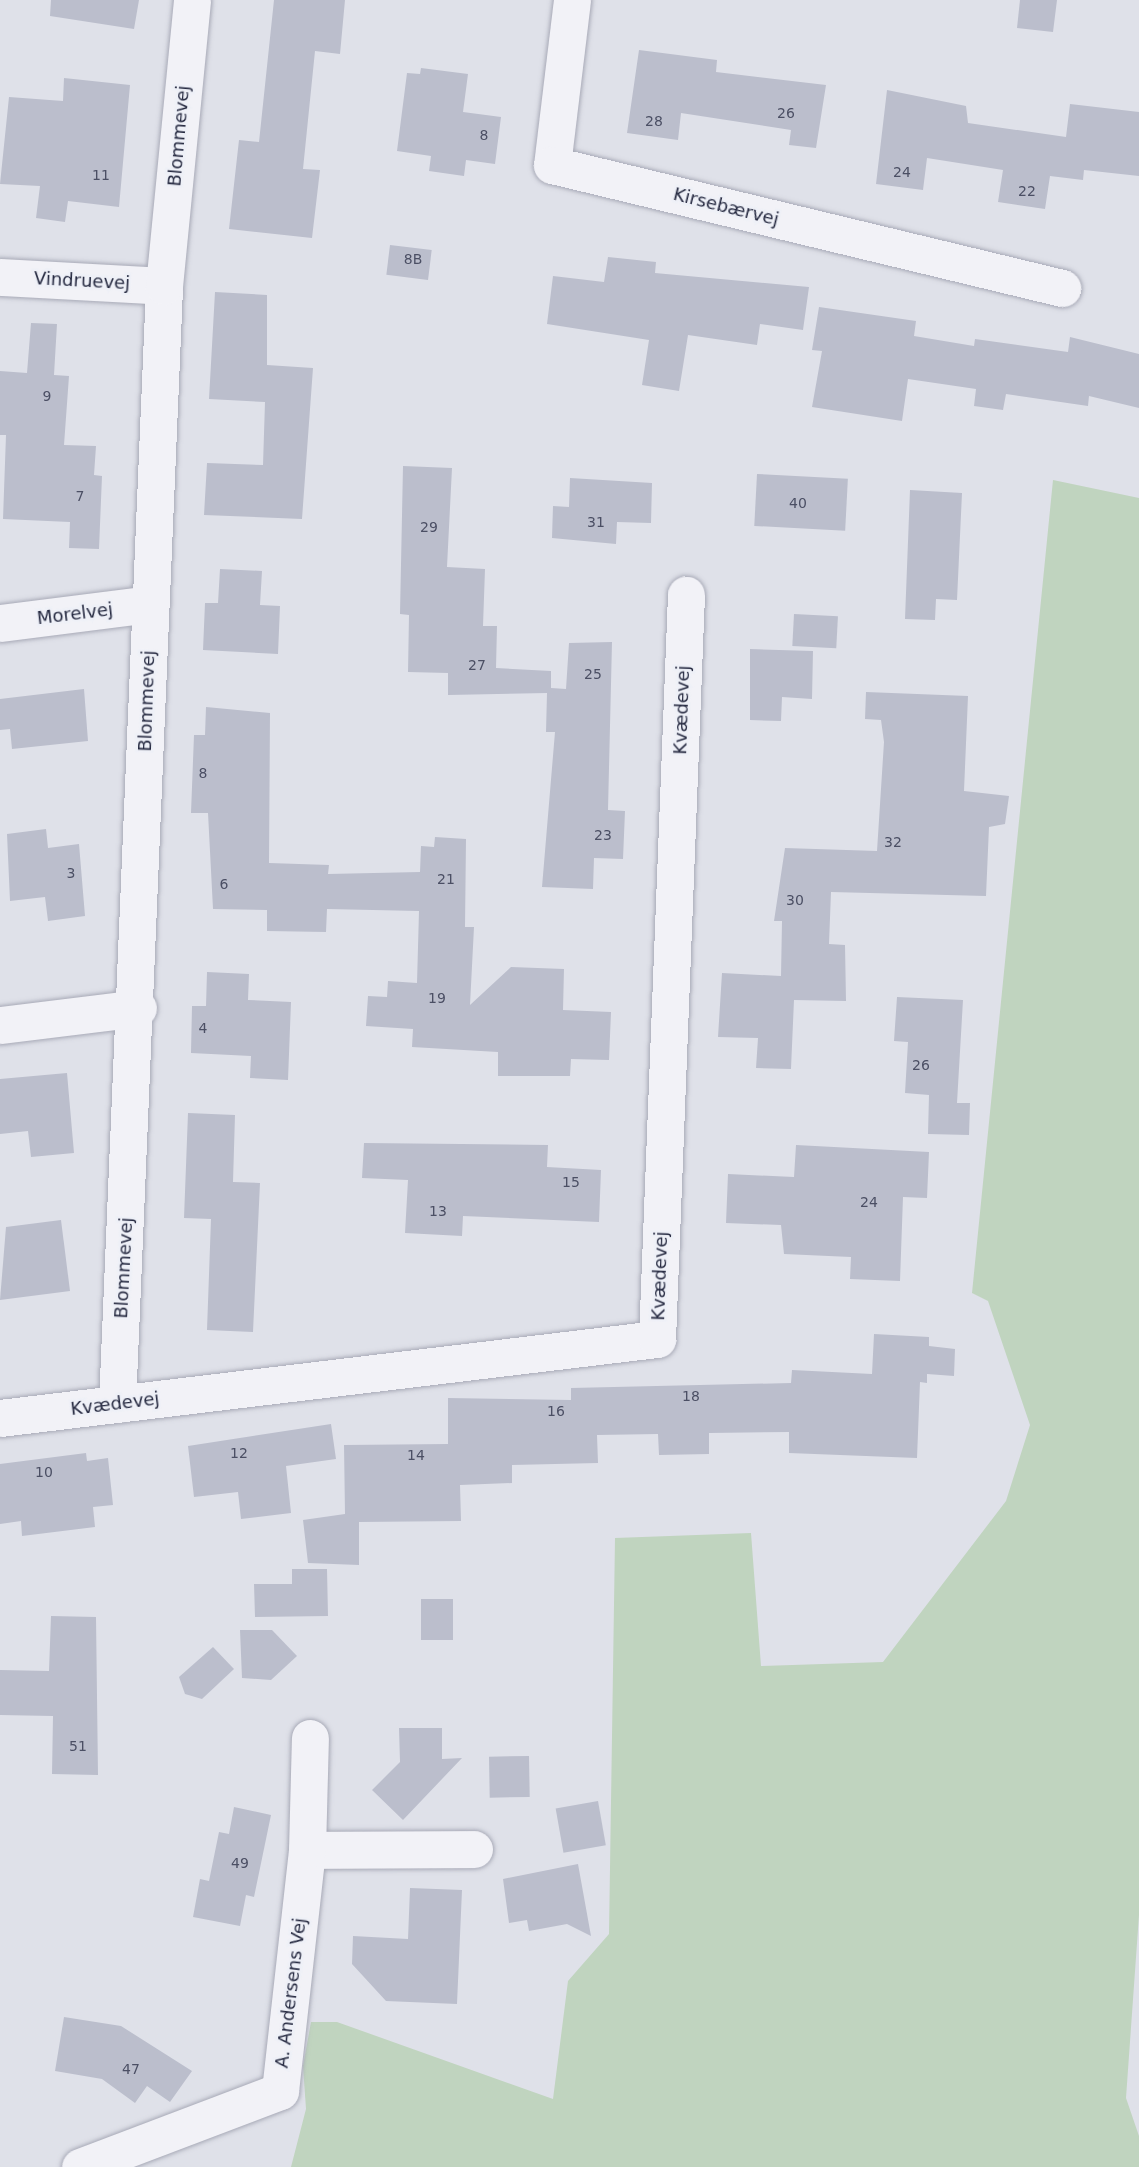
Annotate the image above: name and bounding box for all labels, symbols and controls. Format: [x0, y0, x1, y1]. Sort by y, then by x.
street label: Blommevej [164, 85, 194, 187]
house number: 26 [777, 105, 795, 121]
house number: 28 [645, 113, 663, 129]
house number: 8 [480, 127, 488, 143]
house number: 24 [893, 164, 911, 180]
house number: 11 [92, 167, 110, 183]
street label: Kirsebærvej [671, 183, 781, 231]
house number: 22 [1018, 183, 1036, 199]
house number: 8B [404, 251, 422, 267]
street label: Vindruevej [33, 268, 131, 294]
house number: 9 [43, 388, 51, 404]
house number: 7 [76, 488, 84, 504]
house number: 40 [789, 495, 807, 511]
house number: 31 [587, 514, 605, 530]
house number: 29 [420, 519, 438, 535]
street label: Morelvej [36, 599, 114, 629]
street label: Blommevej [134, 650, 160, 752]
house number: 27 [468, 657, 486, 673]
street label: Kvædevej [670, 665, 694, 755]
house number: 25 [584, 666, 602, 682]
house number: 8 [199, 765, 207, 781]
house number: 23 [594, 827, 612, 843]
house number: 32 [884, 834, 902, 850]
house number: 3 [67, 865, 75, 881]
house number: 21 [437, 871, 455, 887]
house number: 6 [220, 876, 228, 892]
house number: 30 [786, 892, 804, 908]
house number: 19 [428, 990, 446, 1006]
house number: 4 [199, 1020, 207, 1036]
house number: 26 [912, 1057, 930, 1073]
house number: 15 [562, 1174, 580, 1190]
house number: 24 [860, 1194, 878, 1210]
house number: 13 [429, 1203, 447, 1219]
street label: Blommevej [111, 1217, 137, 1319]
street label: Kvædevej [648, 1231, 672, 1321]
street label: Kvædevej [69, 1388, 161, 1420]
house number: 18 [682, 1388, 700, 1404]
house number: 16 [547, 1403, 565, 1419]
house number: 12 [230, 1445, 248, 1461]
house number: 14 [407, 1447, 425, 1463]
house number: 10 [35, 1464, 53, 1480]
house number: 51 [69, 1738, 87, 1754]
house number: 49 [231, 1855, 249, 1871]
street label: A. Andersens Vej [271, 1917, 311, 2069]
house number: 47 [122, 2061, 140, 2077]

